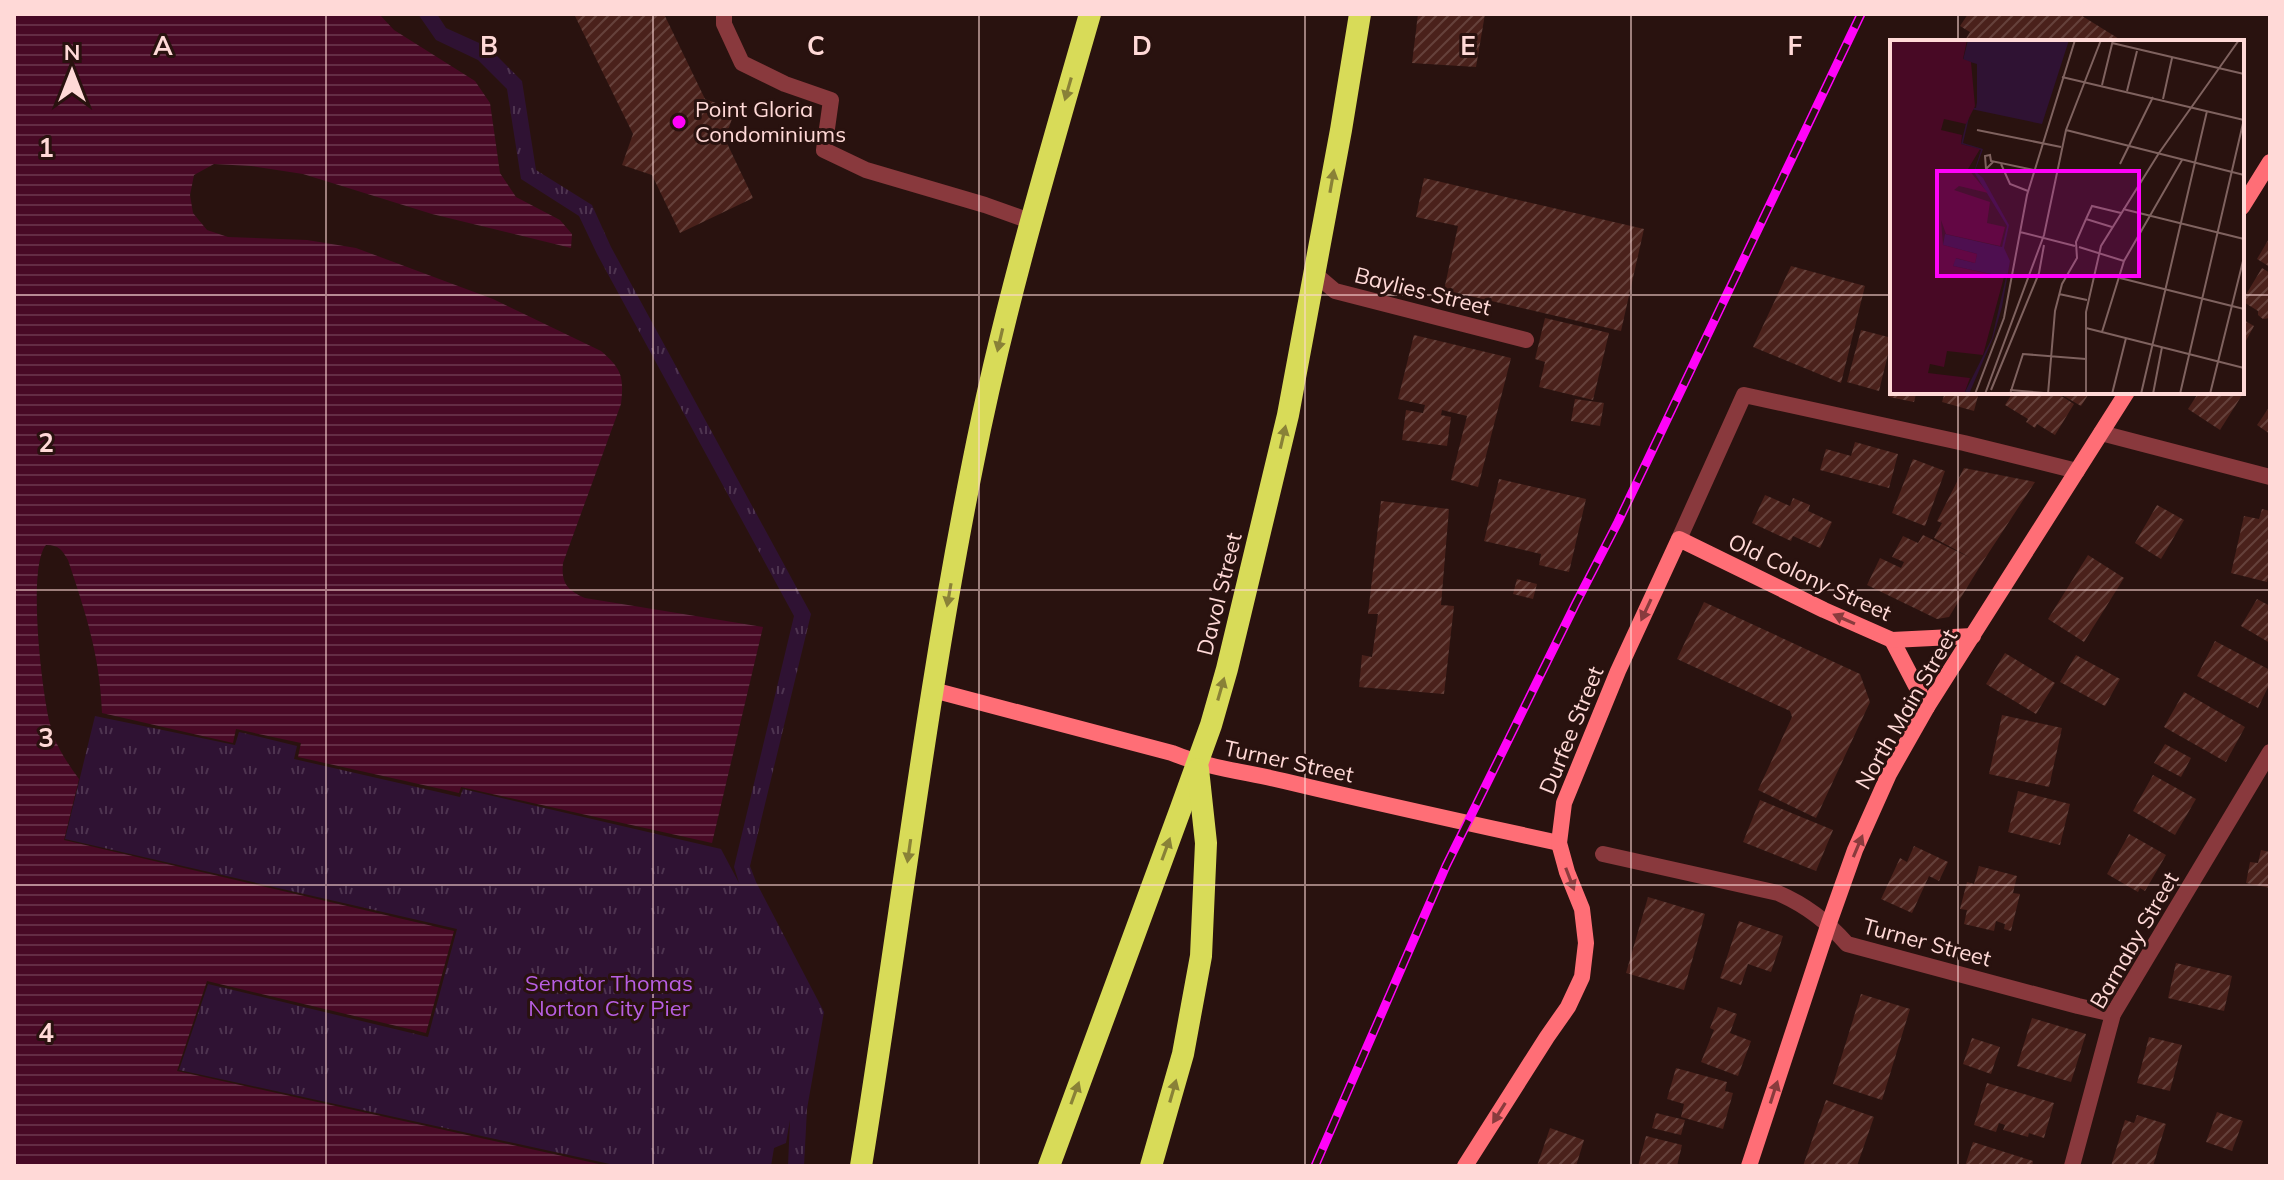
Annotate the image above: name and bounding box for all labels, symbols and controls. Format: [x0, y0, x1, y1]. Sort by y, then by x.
text: A [153, 29, 173, 62]
text: B [480, 29, 498, 62]
text: C [807, 29, 825, 62]
text: D [1132, 29, 1152, 62]
text: E [1460, 29, 1476, 62]
text: F [1788, 29, 1803, 62]
north arrow [32, 32, 112, 112]
text: N [64, 38, 80, 66]
inset map [1890, 40, 2244, 394]
one-way arrow [1061, 77, 1074, 101]
place label: Point Gloria Condominiums [695, 95, 846, 148]
marker: Point Gloria Condominiums [670, 113, 688, 131]
text: 1 [38, 131, 54, 164]
one-way arrow [1326, 169, 1338, 194]
street label: Baylies Street [1352, 261, 1494, 322]
one-way arrow [993, 327, 1006, 352]
one-way arrow [1277, 424, 1290, 449]
text: 2 [38, 426, 54, 459]
street label: Old Colony Street [1724, 527, 1896, 627]
street label: Davol Street [1190, 529, 1248, 658]
one-way arrow [942, 582, 955, 607]
one-way arrow [1639, 599, 1653, 622]
one-way arrow [1832, 612, 1855, 625]
street label: North Main Street [1849, 624, 1963, 794]
street label: Durfee Street [1533, 662, 1609, 798]
one-way arrow [1215, 677, 1228, 701]
text: 3 [38, 721, 54, 754]
street label: Turner Street [1222, 734, 1357, 788]
one-way arrow [1851, 834, 1864, 858]
one-way arrow [1160, 837, 1173, 861]
one-way arrow [902, 839, 915, 864]
street label: Barnaby Street [2083, 866, 2185, 1013]
one-way arrow [1564, 867, 1577, 891]
street label: Turner Street [1860, 911, 1995, 973]
park label: Senator Thomas Norton City Pier [525, 969, 693, 1022]
text: 4 [38, 1016, 54, 1049]
one-way arrow [1167, 1079, 1179, 1104]
one-way arrow [1070, 1080, 1082, 1104]
one-way arrow [1768, 1080, 1780, 1104]
one-way arrow [1493, 1102, 1507, 1124]

